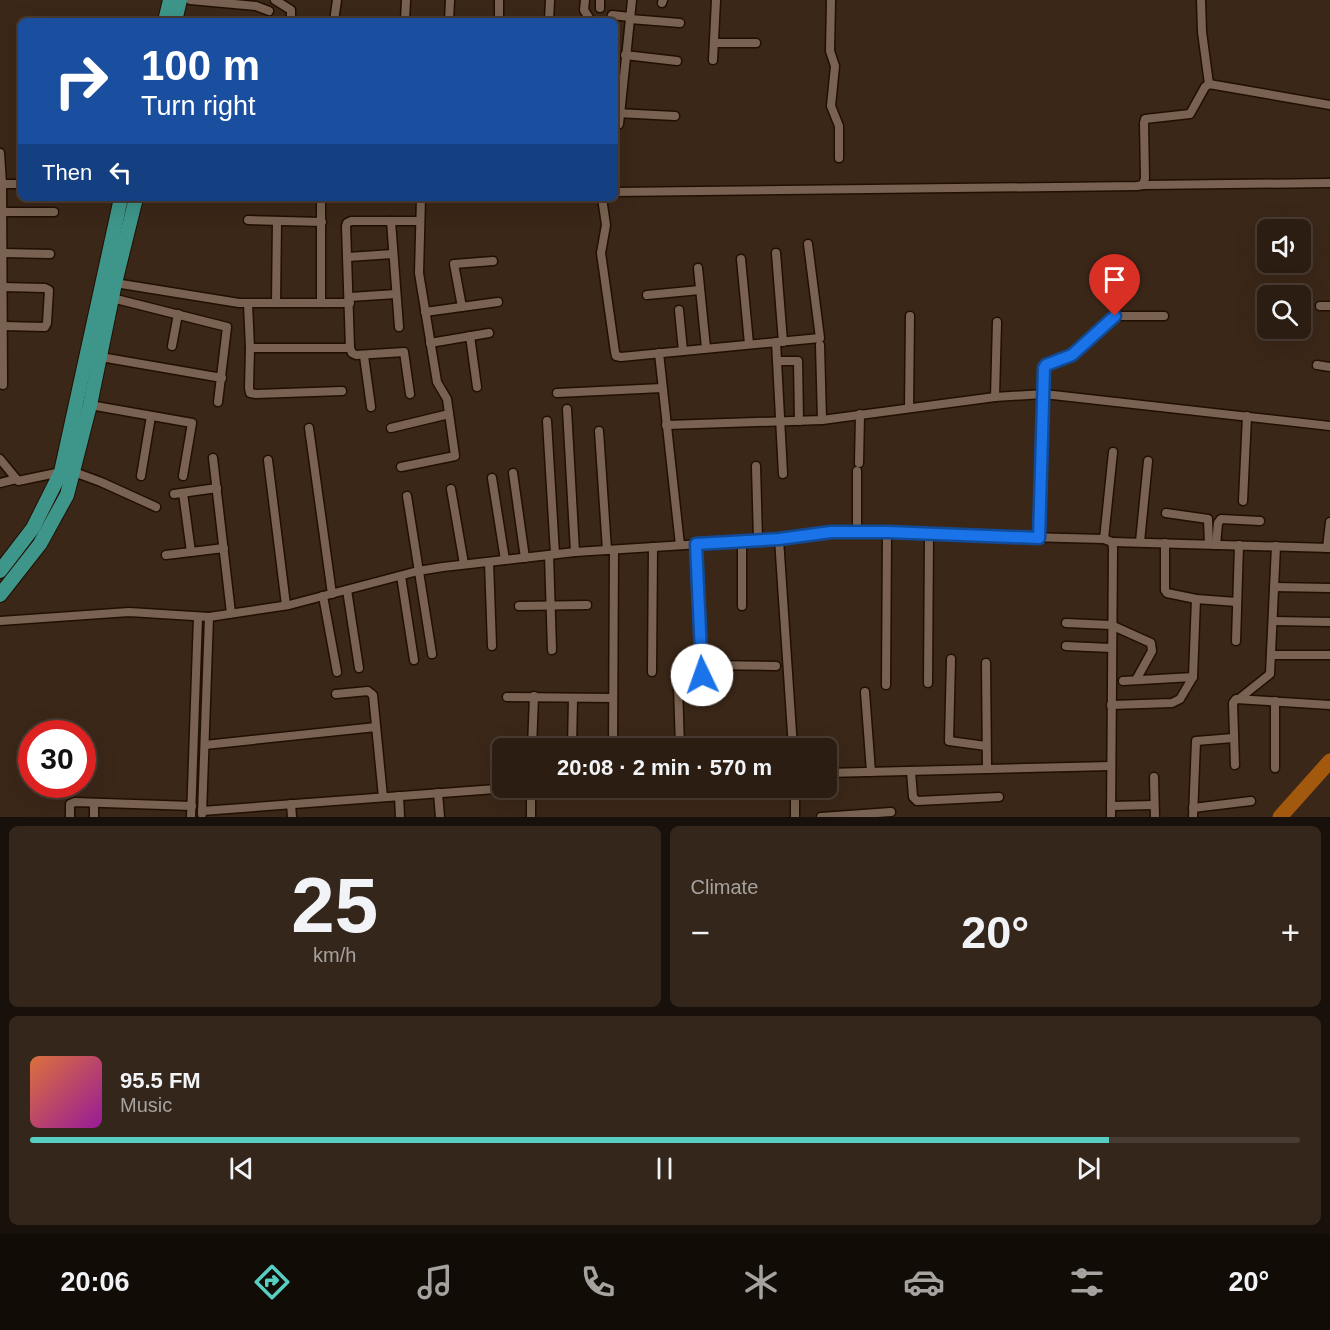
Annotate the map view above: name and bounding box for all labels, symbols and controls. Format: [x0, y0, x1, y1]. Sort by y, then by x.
icon: right [42, 42, 120, 120]
text: 100 m [141, 42, 260, 89]
text: Turn right [141, 91, 256, 121]
icon: left [104, 156, 137, 189]
text: Then [42, 160, 92, 185]
map controls [1257, 219, 1311, 339]
button: sound [1257, 219, 1311, 273]
pin [1089, 254, 1140, 316]
icon: arrive [1098, 263, 1131, 296]
button: search [1257, 285, 1311, 339]
position arrow [670, 643, 734, 707]
speed limit sign: 30 [18, 720, 96, 798]
text: 20:08 · 2 min · 570 m [557, 755, 772, 780]
text: 25 [291, 861, 378, 949]
text: Climate [691, 876, 758, 898]
text: 20° [961, 907, 1029, 958]
text: − [691, 914, 710, 951]
text: + [1281, 914, 1300, 951]
text: km/h [313, 944, 356, 966]
text: 95.5 FM [120, 1068, 201, 1093]
text: Music [120, 1094, 172, 1116]
icon: previous [225, 1152, 258, 1185]
icon: pause [648, 1152, 681, 1185]
icon: next [1072, 1152, 1105, 1185]
icon: directions [251, 1261, 293, 1303]
icon: music [414, 1261, 456, 1303]
icon: phone [577, 1261, 619, 1303]
icon: climate [740, 1261, 782, 1303]
icon: car [903, 1261, 945, 1303]
icon: filters [1066, 1261, 1108, 1303]
text: 20:06 [61, 1267, 130, 1297]
text: 20° [1229, 1267, 1269, 1297]

